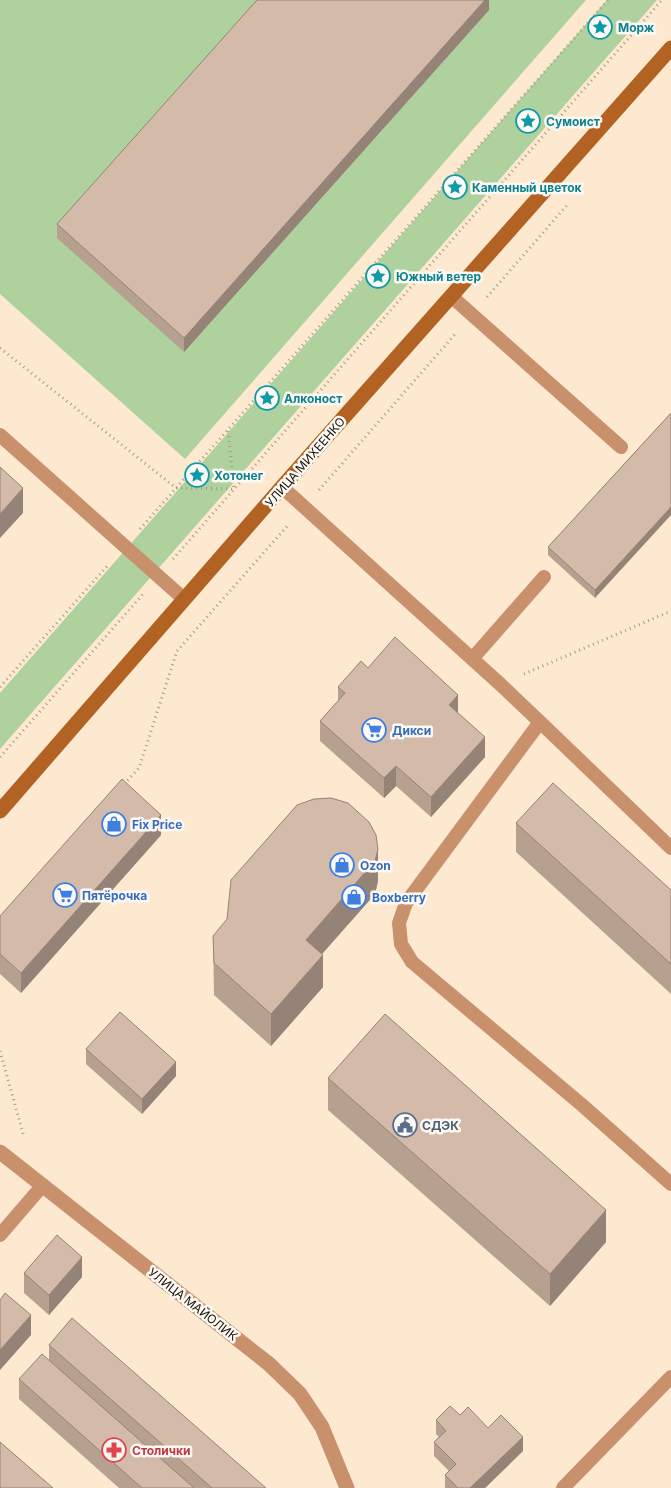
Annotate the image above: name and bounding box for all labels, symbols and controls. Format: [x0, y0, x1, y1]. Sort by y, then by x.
place icon: Морж [587, 14, 613, 40]
place label: Морж [618, 20, 655, 35]
place icon: Сумоист [515, 108, 541, 134]
place label: Сумоист [546, 114, 600, 129]
place icon: Каменный цветок [442, 174, 468, 200]
place label: Каменный цветок [472, 180, 582, 195]
place icon: Южный ветер [365, 263, 391, 289]
place label: Южный ветер [396, 269, 481, 284]
place icon: Алконост [254, 385, 280, 411]
place label: Алконост [284, 391, 342, 406]
street label: УЛИЦА МИХЕЕНКО [262, 414, 348, 510]
place icon: Хотонег [184, 462, 210, 488]
place label: Хотонег [214, 468, 264, 483]
supermarket icon: Дикси [361, 717, 387, 743]
place label: Дикси [392, 723, 431, 738]
shop icon: Fix Price [101, 811, 127, 837]
place label: Fix Price [132, 817, 182, 832]
shop icon: Ozon [329, 852, 355, 878]
place label: Ozon [360, 858, 391, 873]
supermarket icon: Пятёрочка [52, 882, 78, 908]
shop icon: Boxberry [341, 884, 367, 910]
place label: Пятёрочка [82, 888, 147, 903]
place label: Boxberry [372, 890, 427, 905]
public building icon: СДЭК [392, 1112, 418, 1138]
place label: СДЭК [422, 1118, 459, 1133]
street label: УЛИЦА МАЙОЛИК [145, 1264, 241, 1344]
pharmacy icon: Столички [101, 1437, 127, 1463]
place label: Столички [132, 1443, 190, 1458]

